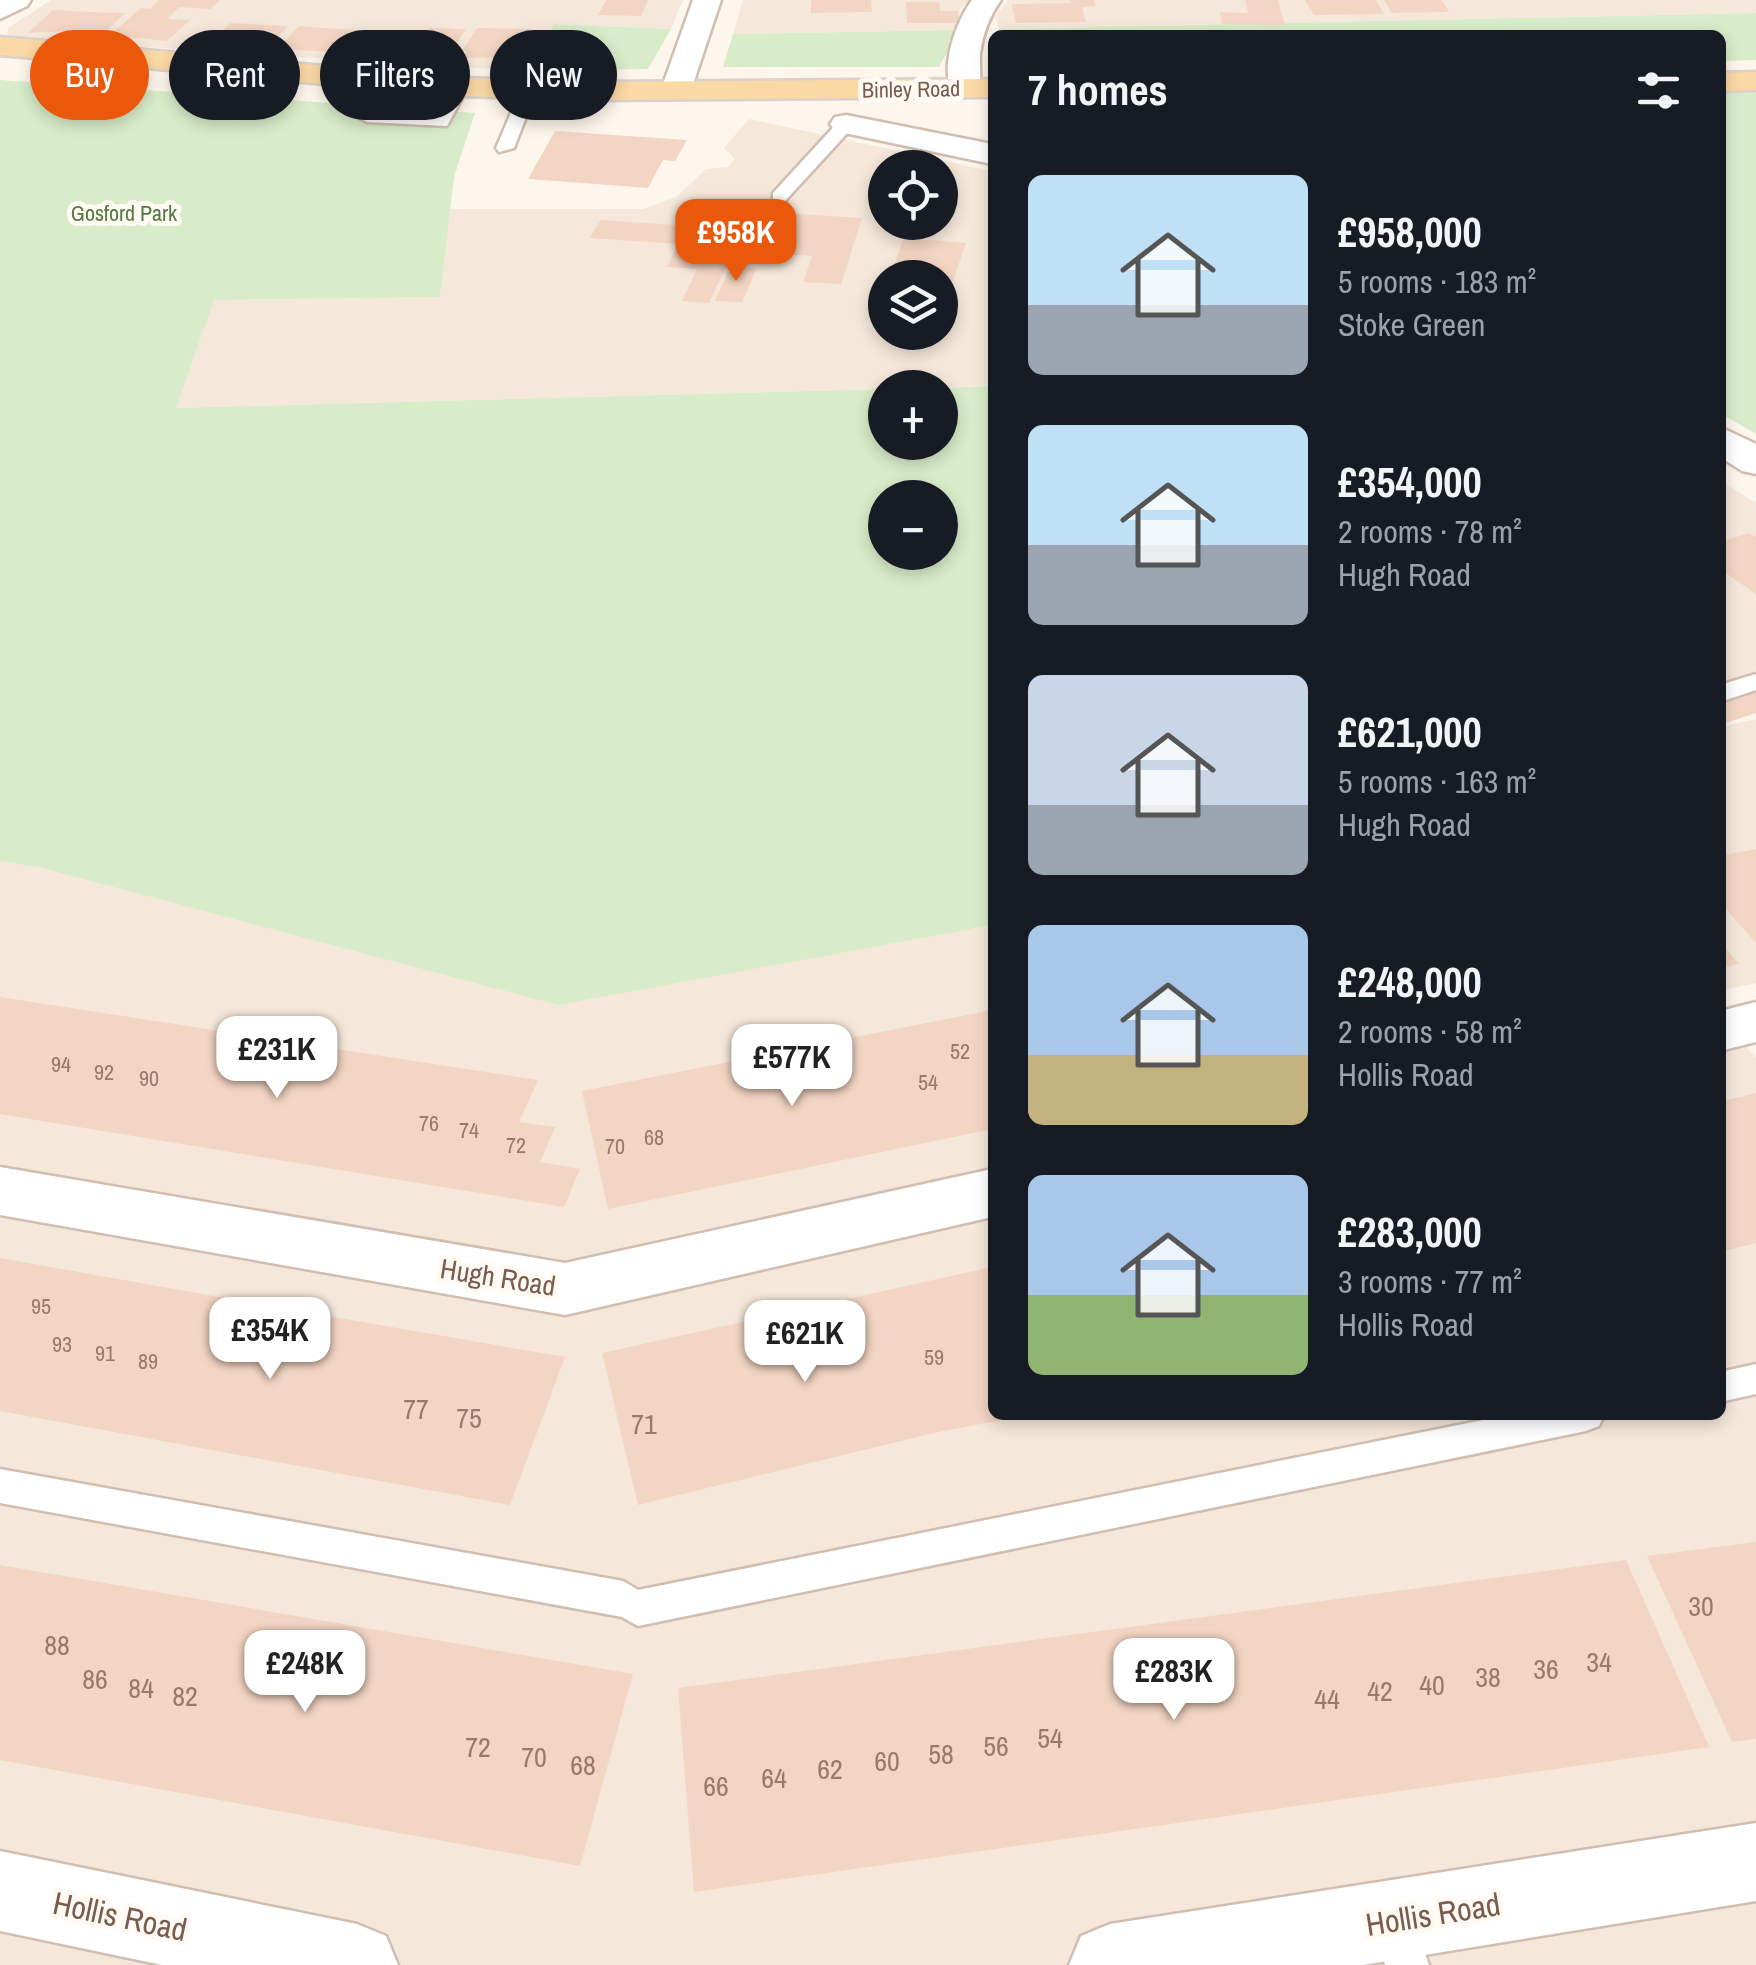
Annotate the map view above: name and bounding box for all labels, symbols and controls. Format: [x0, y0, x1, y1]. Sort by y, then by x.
chip: Buy [30, 30, 149, 120]
chip: Rent [169, 30, 300, 120]
chip: Filters [320, 30, 470, 120]
chip: New [490, 30, 617, 120]
text: 7 homes [1028, 62, 1168, 118]
icon: filters [1631, 63, 1686, 118]
street label: Binley Road [862, 73, 960, 105]
map controls [868, 150, 958, 570]
button: locate [868, 150, 958, 240]
park label: Gosford Park [71, 198, 178, 228]
pin: £958K [666, 199, 806, 284]
text: £958,000 [1338, 204, 1482, 260]
text: £958K [697, 210, 775, 253]
icon: home [1108, 215, 1228, 335]
button: layers [868, 260, 958, 350]
text: 5 rooms · 183 m² [1338, 260, 1536, 303]
text: Stoke Green [1338, 303, 1485, 346]
button: + [868, 370, 958, 460]
text: £354,000 [1338, 454, 1482, 510]
icon: home [1108, 465, 1228, 585]
button: − [868, 480, 958, 570]
text: 2 rooms · 78 m² [1338, 510, 1522, 553]
text: Hugh Road [1338, 553, 1471, 596]
text: £621,000 [1338, 704, 1482, 760]
icon: home [1108, 715, 1228, 835]
text: 5 rooms · 163 m² [1338, 760, 1536, 803]
text: Hugh Road [1338, 803, 1471, 846]
text: £248,000 [1338, 954, 1482, 1010]
icon: home [1108, 965, 1228, 1085]
text: 2 rooms · 58 m² [1338, 1010, 1522, 1053]
pin: £231K [207, 1016, 347, 1101]
pin: £577K [722, 1024, 862, 1109]
text: £231K [238, 1027, 316, 1070]
text: £577K [753, 1035, 831, 1078]
house number: 52 [950, 1036, 970, 1066]
house number: 94 [51, 1049, 71, 1079]
text: Hollis Road [1338, 1053, 1474, 1096]
house number: 92 [94, 1057, 114, 1087]
house number: 90 [139, 1063, 159, 1093]
house number: 54 [918, 1067, 938, 1097]
house number: 76 [419, 1108, 439, 1138]
house number: 74 [459, 1115, 479, 1145]
house number: 68 [644, 1122, 664, 1152]
house number: 72 [506, 1130, 526, 1160]
house number: 70 [605, 1131, 625, 1161]
text: £283,000 [1338, 1204, 1482, 1260]
icon: home [1108, 1215, 1228, 1335]
street label: Hugh Road [438, 1249, 558, 1305]
text: 3 rooms · 77 m² [1338, 1260, 1522, 1303]
house number: 95 [31, 1291, 51, 1321]
pin: £354K [200, 1297, 340, 1382]
pin: £621K [735, 1300, 875, 1385]
text: Hollis Road [1338, 1303, 1474, 1346]
text: £354K [231, 1308, 309, 1351]
text: £621K [766, 1311, 844, 1354]
house number: 93 [52, 1329, 72, 1359]
house number: 91 [95, 1338, 115, 1368]
house number: 59 [924, 1342, 944, 1372]
house number: 89 [138, 1346, 158, 1376]
house number: 77 [403, 1390, 429, 1428]
house number: 75 [456, 1399, 482, 1437]
house number: 71 [631, 1405, 657, 1443]
house number: 30 [1688, 1587, 1714, 1625]
house number: 88 [44, 1626, 70, 1664]
pin: £248K [235, 1630, 375, 1715]
pin: £283K [1104, 1638, 1244, 1723]
text: £248K [266, 1641, 344, 1684]
house number: 34 [1586, 1643, 1612, 1681]
text: £283K [1135, 1649, 1213, 1692]
house number: 36 [1533, 1650, 1559, 1688]
house number: 38 [1475, 1658, 1501, 1696]
house number: 86 [82, 1660, 108, 1698]
house number: 40 [1419, 1666, 1445, 1704]
house number: 84 [128, 1669, 154, 1707]
house number: 42 [1367, 1672, 1393, 1710]
house number: 82 [172, 1677, 198, 1715]
house number: 44 [1314, 1680, 1340, 1718]
house number: 54 [1037, 1719, 1063, 1757]
house number: 56 [983, 1727, 1009, 1765]
house number: 72 [465, 1728, 491, 1766]
house number: 58 [928, 1735, 954, 1773]
house number: 70 [521, 1738, 547, 1776]
house number: 60 [874, 1742, 900, 1780]
house number: 68 [570, 1746, 596, 1784]
house number: 62 [817, 1750, 843, 1788]
house number: 64 [761, 1759, 787, 1797]
house number: 66 [703, 1767, 729, 1805]
street label: Hollis Road [49, 1881, 191, 1951]
street label: Hollis Road [1363, 1882, 1503, 1946]

